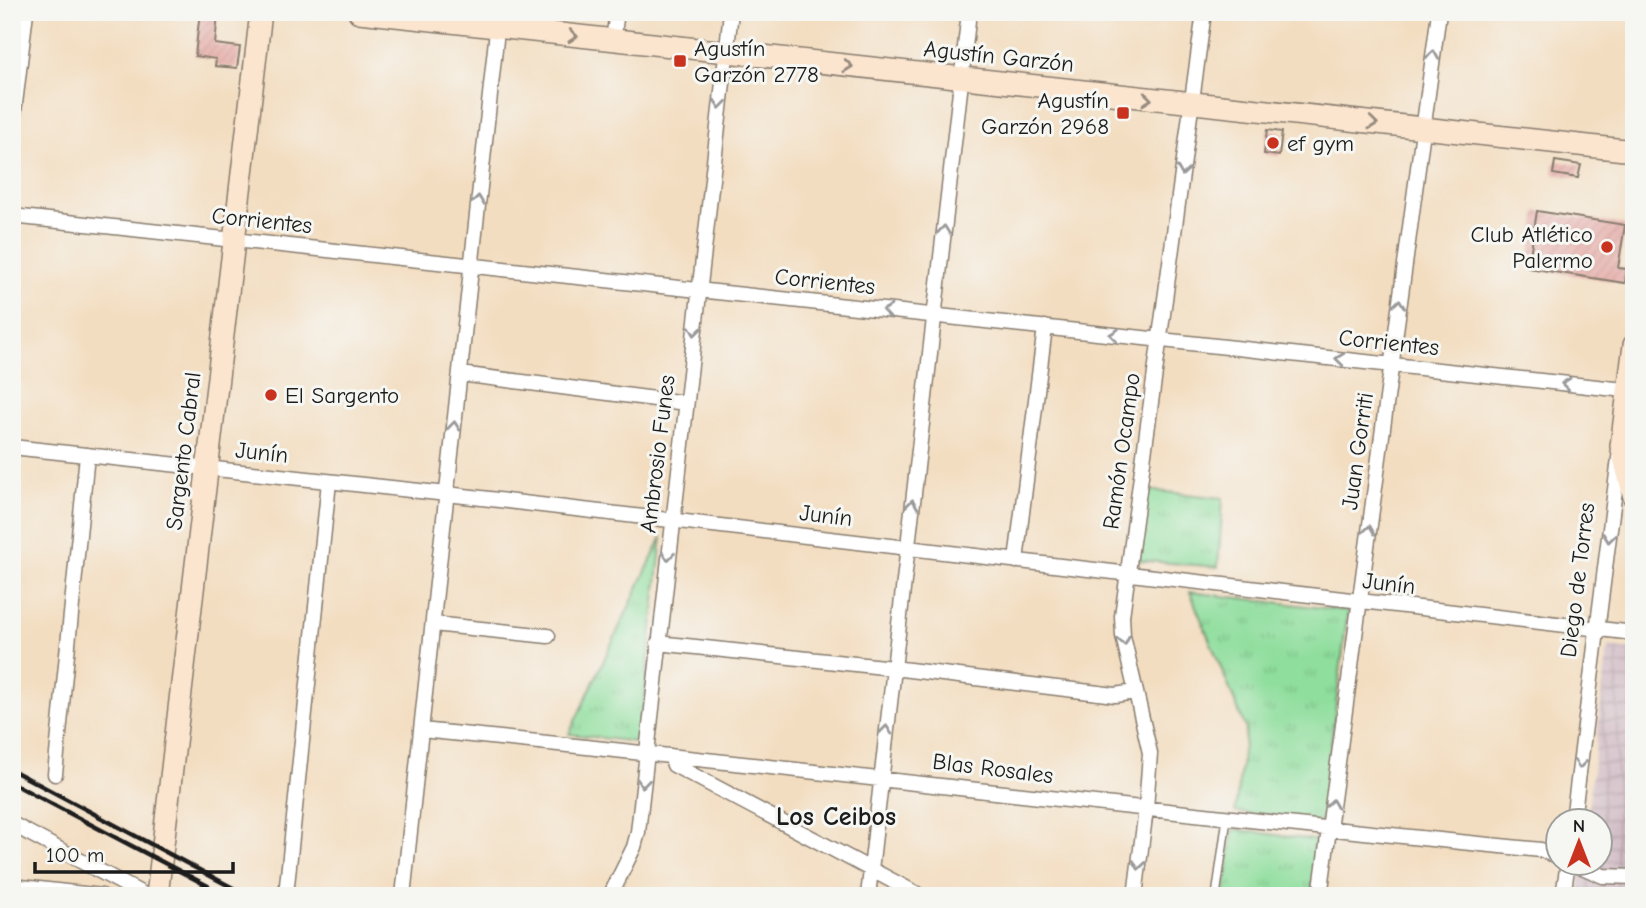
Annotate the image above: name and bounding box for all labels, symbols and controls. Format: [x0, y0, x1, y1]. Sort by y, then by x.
one-way arrow [568, 28, 579, 43]
place label: Agustín Garzón 2778 [694, 35, 819, 88]
street label: Agustín Garzón [922, 35, 1075, 78]
one-way arrow [1425, 49, 1440, 60]
marker: Agustín Garzón 2778 [672, 53, 688, 69]
one-way arrow [843, 58, 854, 73]
place label: Agustín Garzón 2968 [981, 87, 1109, 140]
one-way arrow [1141, 91, 1153, 106]
one-way arrow [713, 99, 728, 110]
marker: Agustín Garzón 2968 [1115, 105, 1131, 121]
one-way arrow [1368, 116, 1379, 131]
place label: ef gym [1287, 130, 1354, 157]
marker: ef gym [1265, 135, 1281, 151]
one-way arrow [1176, 165, 1191, 177]
one-way arrow [470, 194, 485, 205]
street label: Corrientes [210, 202, 314, 239]
place label: Club Atlético Palermo [1471, 221, 1593, 274]
one-way arrow [936, 224, 951, 235]
marker: Club Atlético Palermo [1599, 239, 1615, 255]
street label: Corrientes [773, 263, 877, 300]
one-way arrow [1392, 298, 1407, 310]
one-way arrow [881, 304, 892, 319]
street label: Corrientes [1337, 324, 1441, 361]
one-way arrow [688, 325, 703, 336]
one-way arrow [1108, 327, 1119, 342]
one-way arrow [1334, 352, 1346, 367]
street label: Sargento Cabral [160, 370, 207, 532]
street label: Ramón Ocampo [1097, 371, 1146, 531]
street label: Ambrosio Funes [634, 374, 681, 535]
one-way arrow [1560, 377, 1571, 392]
place label: El Sargento [285, 382, 399, 409]
marker: El Sargento [263, 387, 279, 403]
street label: Juan Gorriti [1336, 391, 1379, 512]
one-way arrow [447, 420, 462, 432]
street label: Junín [234, 436, 290, 469]
street label: Junín [798, 499, 854, 532]
one-way arrow [904, 499, 919, 510]
street label: Diego de Torres [1555, 501, 1600, 659]
one-way arrow [1361, 524, 1376, 536]
one-way arrow [1602, 532, 1617, 544]
one-way arrow [661, 551, 676, 562]
street label: Junín [1361, 567, 1417, 600]
one-way arrow [1116, 635, 1131, 647]
one-way arrow [879, 725, 894, 736]
street label: Blas Rosales [931, 748, 1055, 789]
one-way arrow [1573, 758, 1588, 770]
one-way arrow [636, 777, 651, 788]
one-way arrow [1325, 798, 1340, 810]
district label: Los Ceibos [776, 802, 896, 832]
north arrow [1544, 806, 1614, 876]
text: N [1573, 815, 1585, 837]
scale bar [35, 831, 233, 875]
text: 100 m [46, 843, 104, 867]
one-way arrow [1131, 859, 1146, 871]

